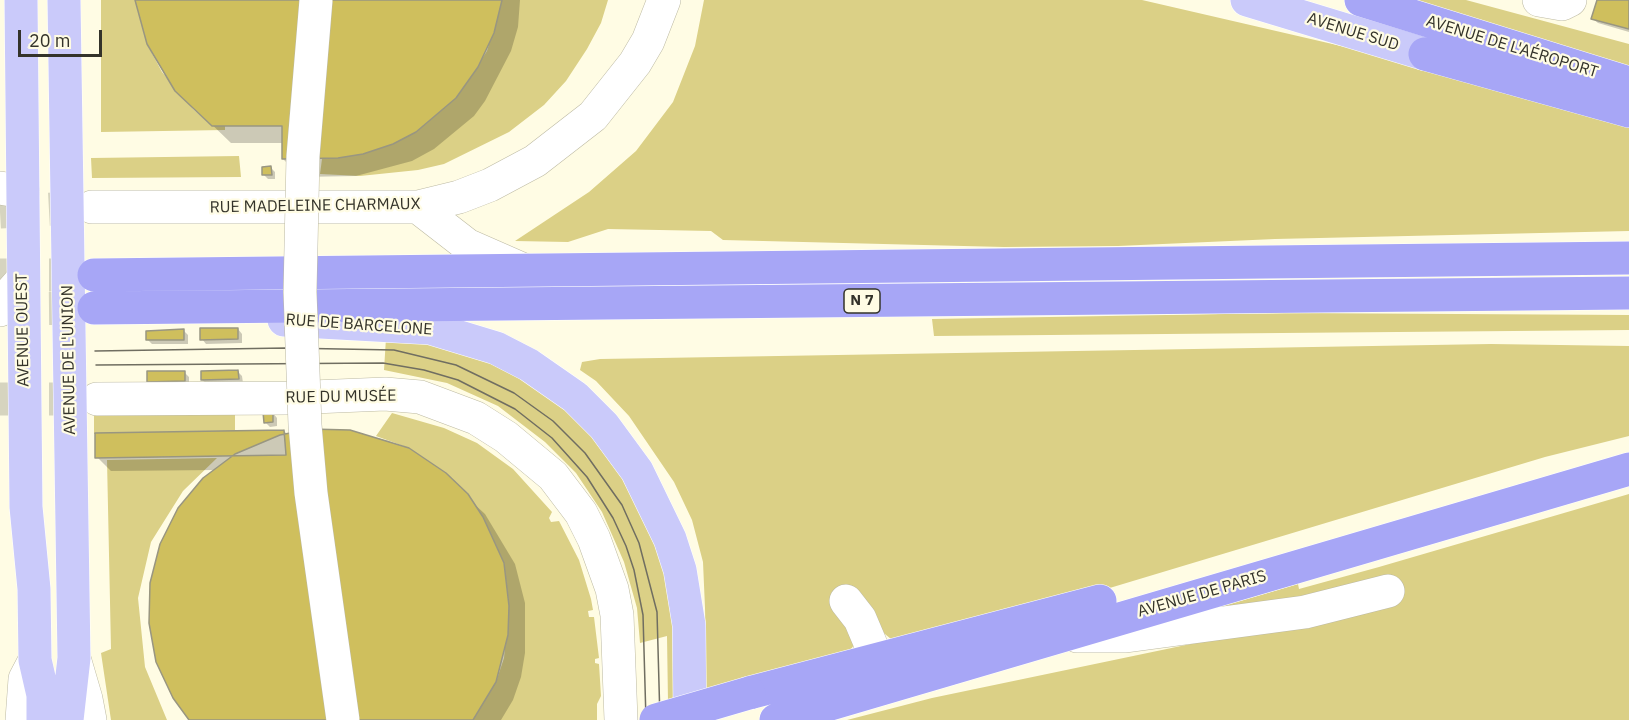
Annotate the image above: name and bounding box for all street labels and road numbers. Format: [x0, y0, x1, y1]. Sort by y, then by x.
street label: AVENUE SUD [1305, 9, 1401, 55]
street label: AVENUE DE L'AÉROPORT [1424, 12, 1600, 82]
street label: RUE MADELEINE CHARMAUX [209, 195, 421, 217]
street label: AVENUE OUEST [12, 273, 34, 387]
street label: AVENUE DE L'UNION [58, 285, 80, 435]
road number: N 7 [844, 289, 880, 313]
street label: RUE DE BARCELONE [285, 310, 433, 340]
street label: RUE DU MUSÉE [285, 386, 397, 408]
street label: AVENUE DE PARIS [1135, 566, 1269, 622]

